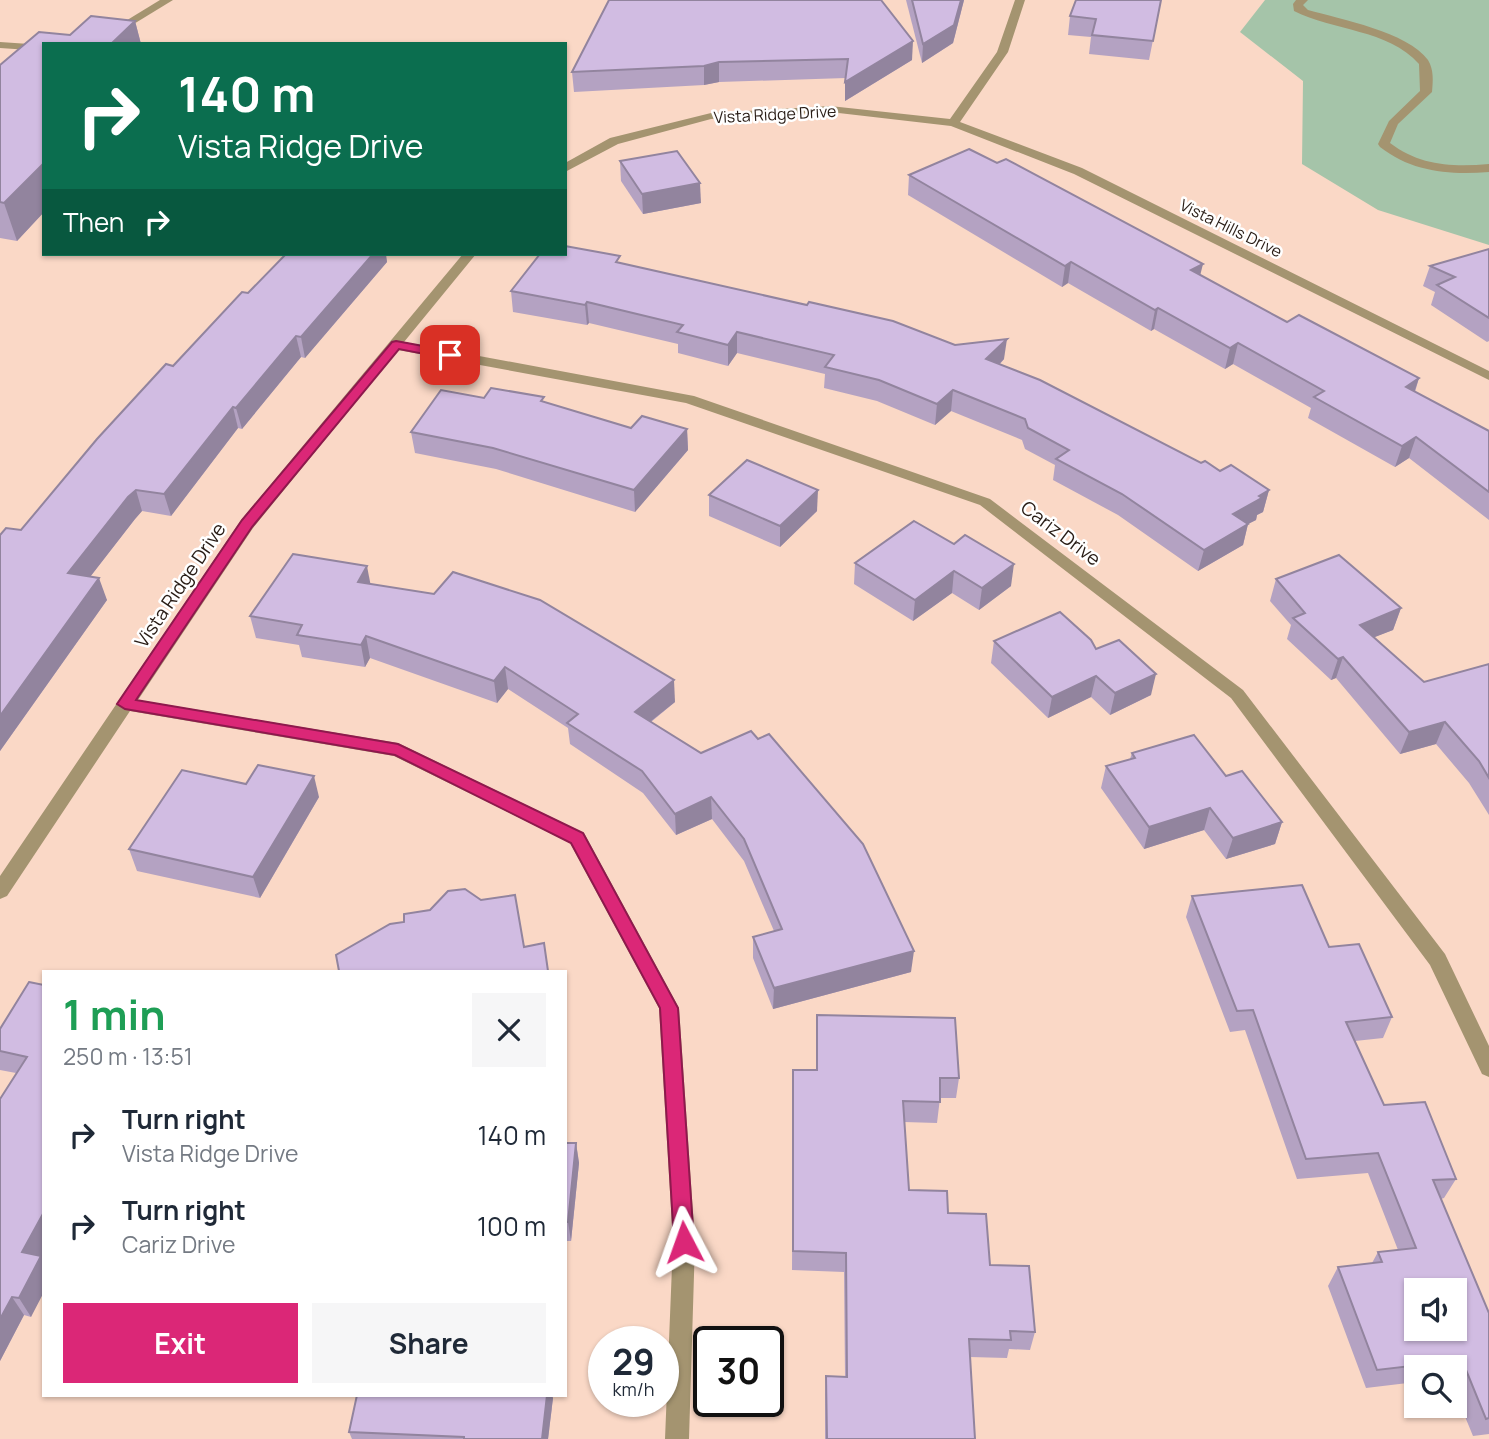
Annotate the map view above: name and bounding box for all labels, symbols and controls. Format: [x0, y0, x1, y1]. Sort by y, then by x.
text: 140 m [178, 60, 315, 127]
icon: right [63, 70, 154, 161]
street label: Vista Ridge Drive [713, 100, 837, 128]
text: Vista Ridge Drive [178, 124, 423, 168]
street label: Vista Hills Drive [1176, 194, 1286, 262]
icon: right [138, 203, 176, 241]
text: Then [63, 204, 124, 240]
pin [420, 325, 480, 385]
icon: arrive [431, 336, 469, 374]
street label: Cariz Drive [1016, 494, 1106, 572]
street label: Vista Ridge Drive [128, 517, 232, 653]
text: 1 min [63, 985, 166, 1043]
button: close [472, 993, 546, 1067]
text: 250 m · 13:51 [63, 1040, 193, 1072]
text: Turn right [122, 1101, 246, 1137]
icon: right [63, 1116, 101, 1154]
text: 140 m [477, 1117, 546, 1153]
text: Vista Ridge Drive [122, 1137, 298, 1169]
text: Turn right [122, 1192, 246, 1228]
position arrow [647, 1205, 721, 1279]
icon: right [63, 1207, 101, 1245]
text: 100 m [477, 1208, 546, 1244]
text: Cariz Drive [122, 1228, 235, 1260]
map controls [1404, 1278, 1467, 1418]
button: sound [1404, 1278, 1467, 1341]
button: Exit [63, 1303, 298, 1383]
button: Share [312, 1303, 546, 1383]
speed limit sign: 30 [693, 1326, 784, 1417]
text: 29 [612, 1338, 655, 1386]
button: search [1404, 1355, 1467, 1418]
text: km/h [613, 1377, 654, 1401]

